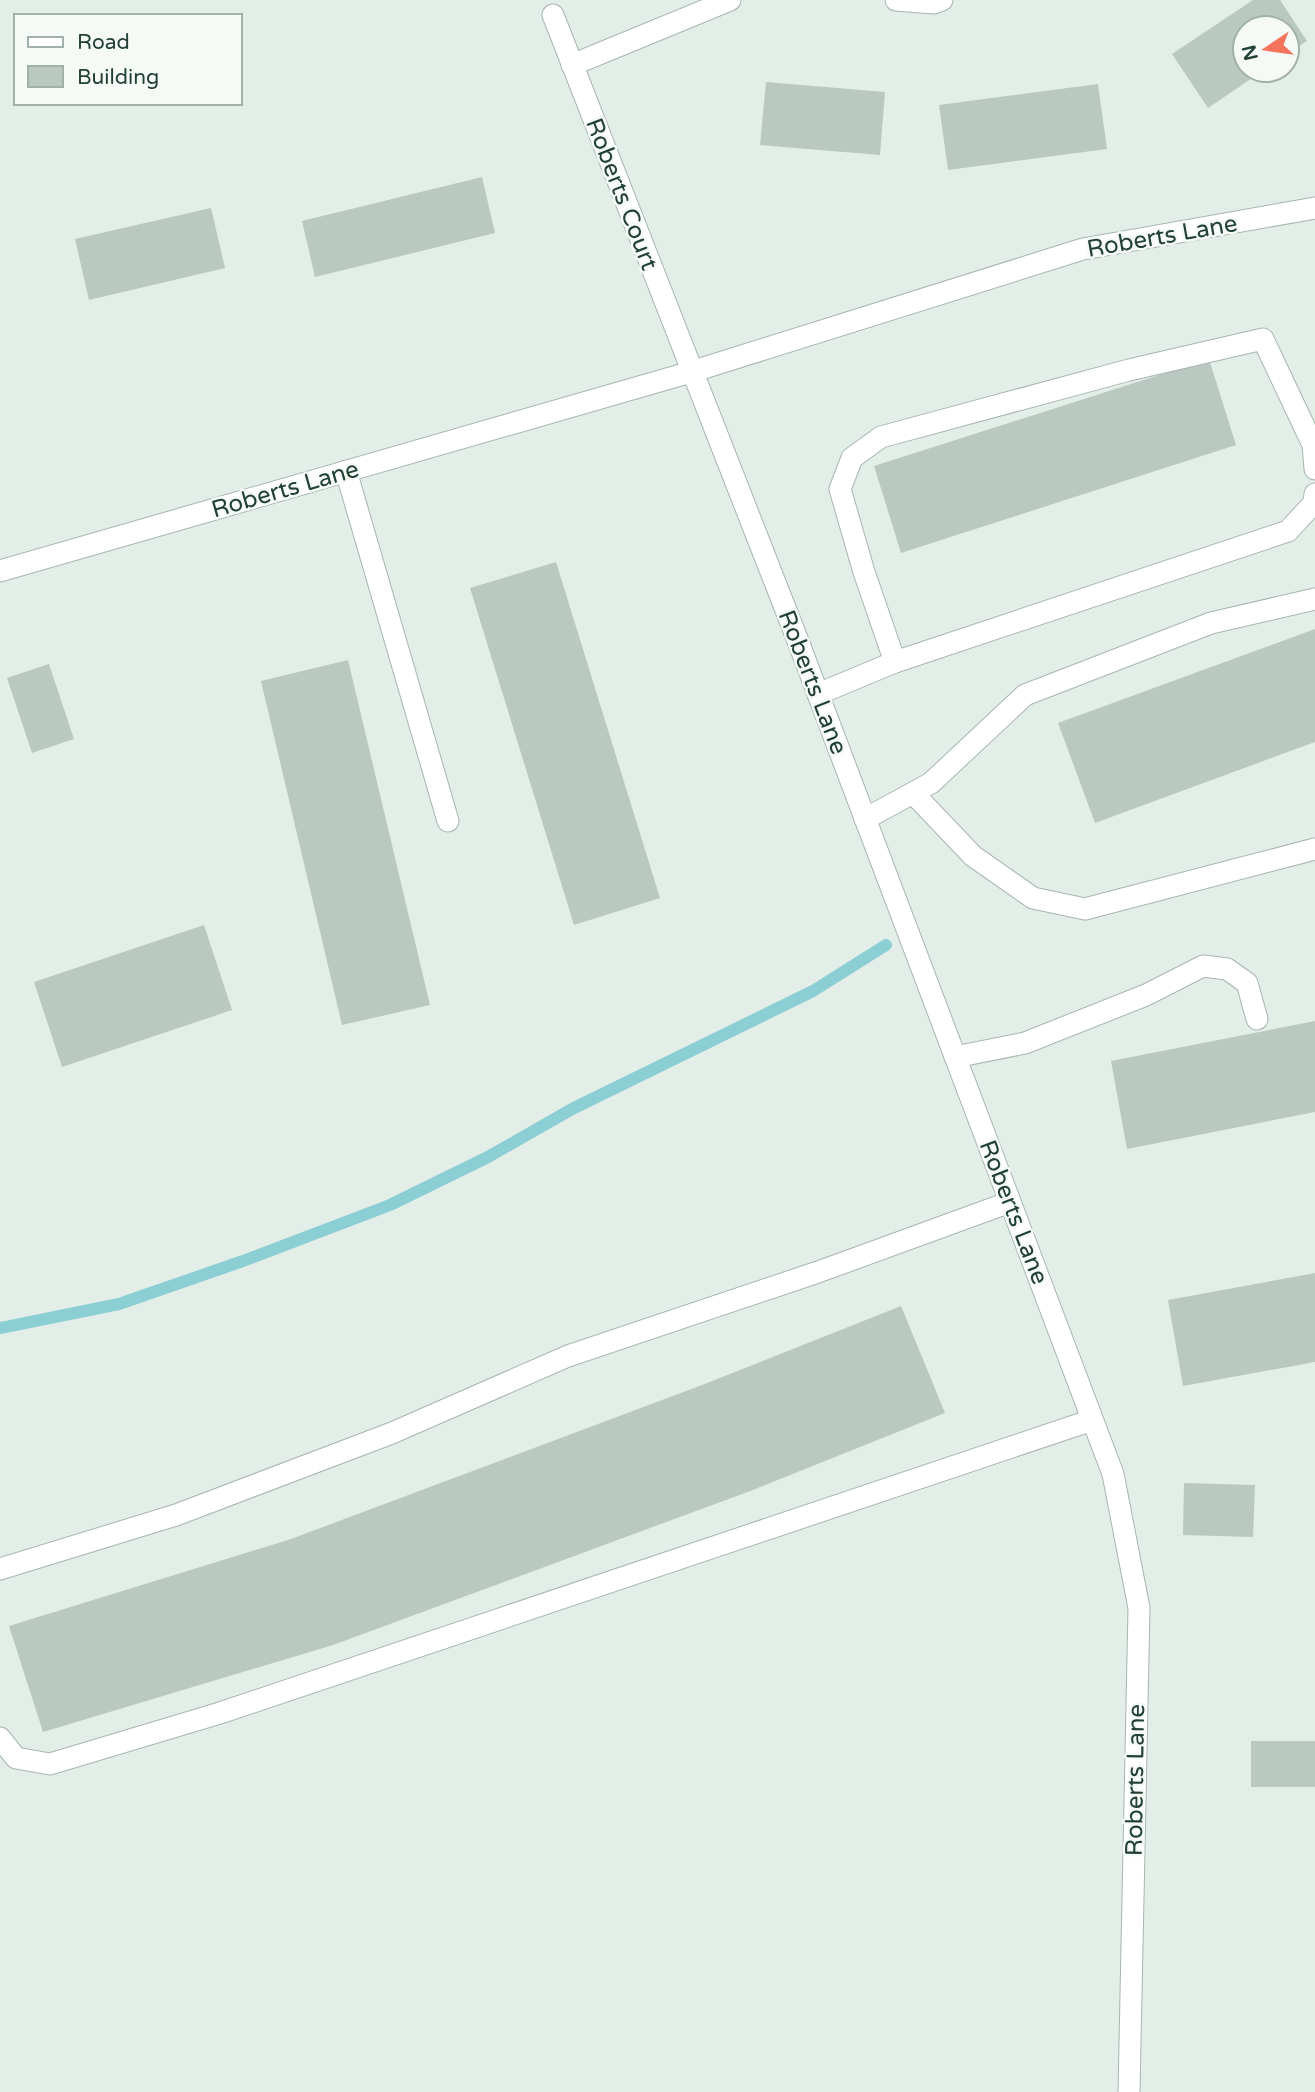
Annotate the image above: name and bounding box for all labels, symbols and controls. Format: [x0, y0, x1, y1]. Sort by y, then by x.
legend [14, 14, 242, 105]
north arrow [1231, 14, 1301, 84]
text: Road [77, 30, 130, 55]
text: N [1238, 43, 1263, 63]
text: Building [77, 65, 159, 90]
street label: Roberts Court [579, 114, 664, 274]
street label: Roberts Lane [1085, 209, 1239, 264]
street label: Roberts Lane [208, 455, 362, 524]
street label: Roberts Lane [772, 606, 853, 758]
street label: Roberts Lane [973, 1136, 1054, 1288]
street label: Roberts Lane [1120, 1704, 1151, 1856]

